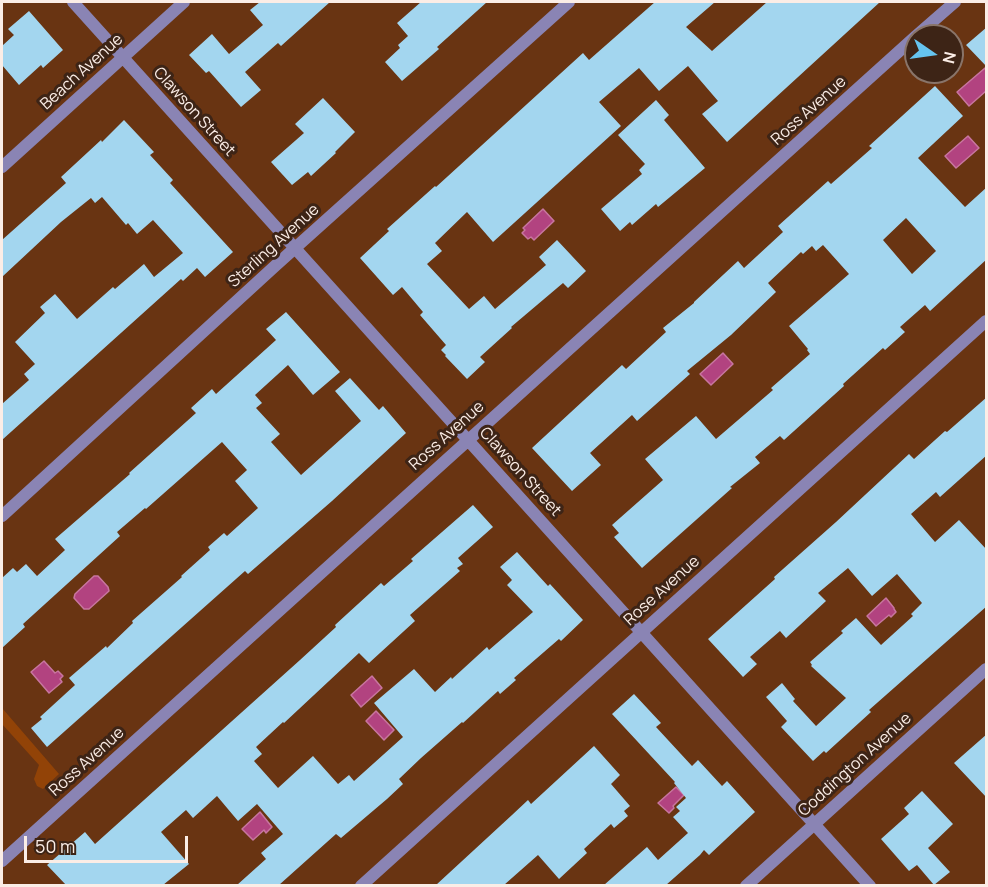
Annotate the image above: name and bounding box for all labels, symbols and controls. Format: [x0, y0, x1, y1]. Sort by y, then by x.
north arrow [904, 24, 964, 84]
street label: Beach Avenue [37, 30, 127, 114]
text: N [938, 50, 962, 66]
street label: Clawson Street [149, 63, 239, 161]
street label: Ross Avenue [768, 72, 850, 150]
street label: Sterling Avenue [225, 200, 323, 292]
street label: Ross Avenue [406, 397, 488, 475]
street label: Clawson Street [475, 423, 565, 521]
street label: Rose Avenue [620, 552, 704, 630]
street label: Coddington Avenue [794, 709, 916, 821]
street label: Ross Avenue [46, 723, 128, 801]
scale bar [27, 824, 190, 862]
text: 50 m [35, 834, 75, 858]

